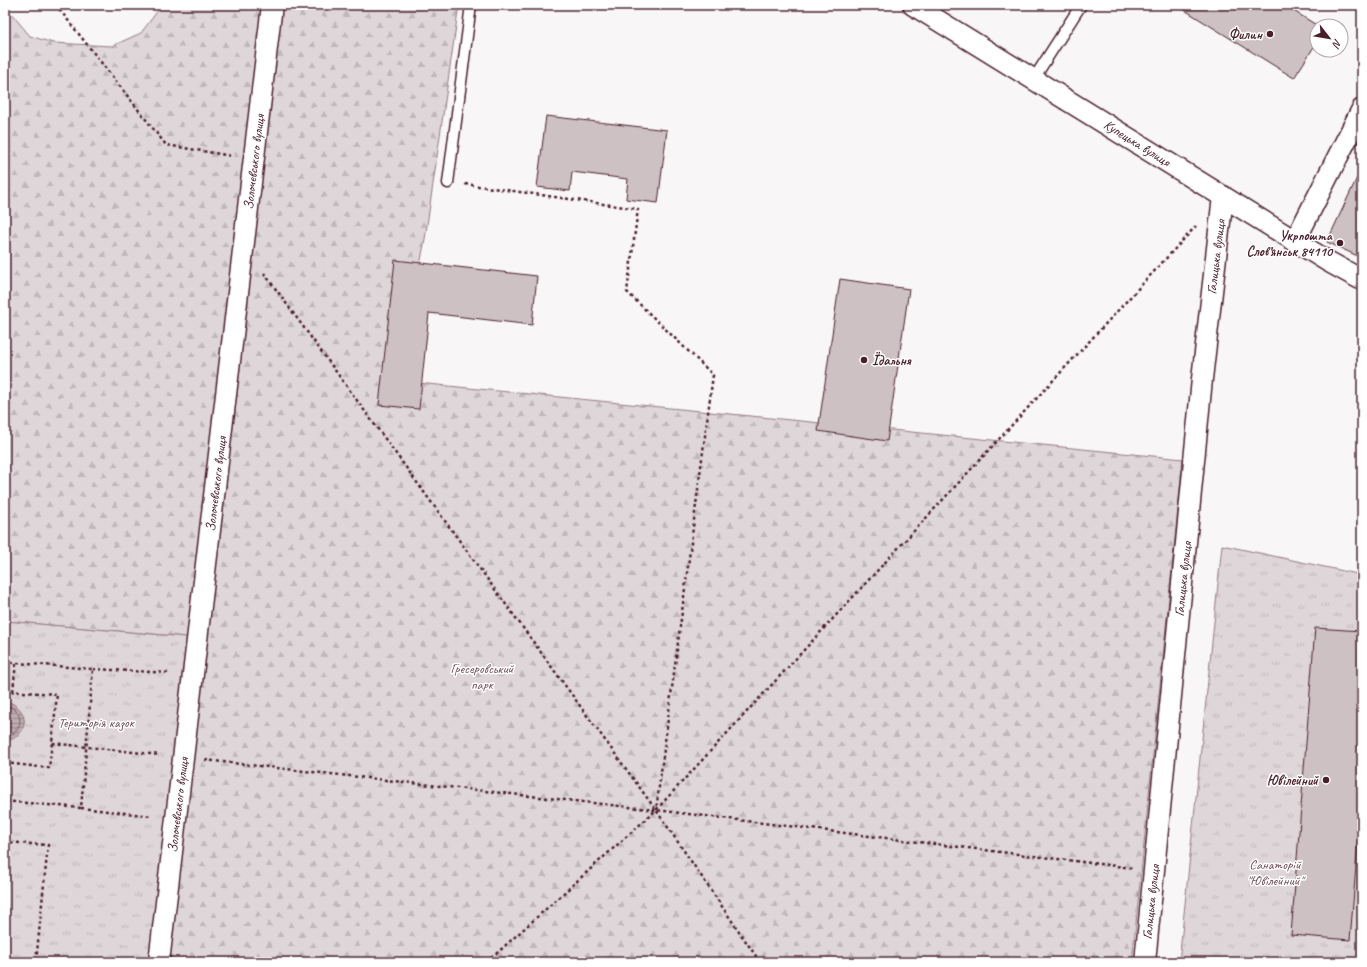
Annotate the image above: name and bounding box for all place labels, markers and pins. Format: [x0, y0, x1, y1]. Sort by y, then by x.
place label: Филин [1229, 26, 1263, 43]
marker: Филин [1265, 29, 1275, 39]
place label: Укрпошта Слов’янськ 84110 [1247, 227, 1334, 260]
marker: Укрпошта Слов’янськ 84110 [1335, 238, 1345, 248]
place label: Їдальня [872, 351, 912, 369]
marker: Їдальня [859, 355, 869, 365]
place label: Ювілейний [1267, 772, 1319, 789]
marker: Ювілейний [1321, 775, 1331, 785]

